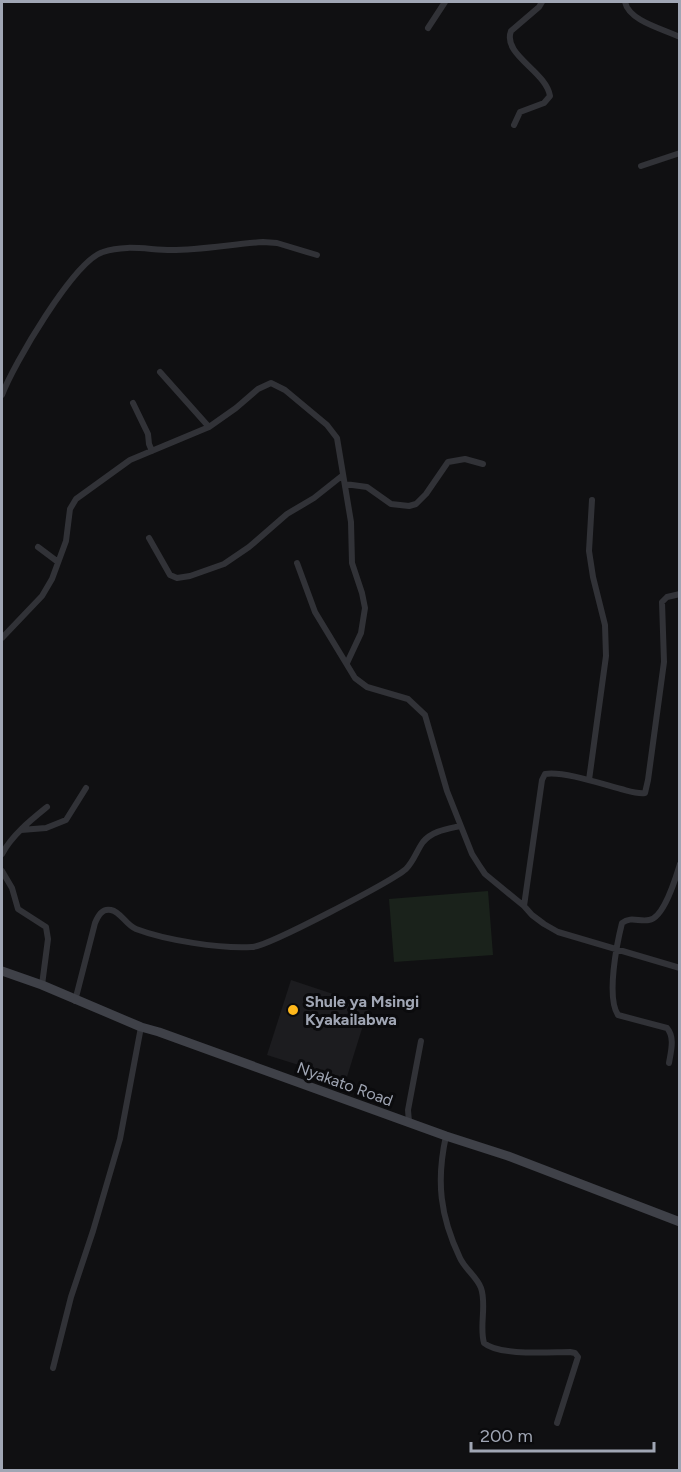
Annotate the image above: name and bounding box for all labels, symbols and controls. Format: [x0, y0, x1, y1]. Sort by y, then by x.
place label: Shule ya Msingi Kyakailabwa [305, 992, 419, 1029]
marker: Shule ya Msingi Kyakailabwa [286, 1003, 300, 1017]
street label: Nyakato Road [294, 1058, 396, 1110]
scale bar [471, 1415, 654, 1453]
text: 200 m [480, 1425, 533, 1447]

